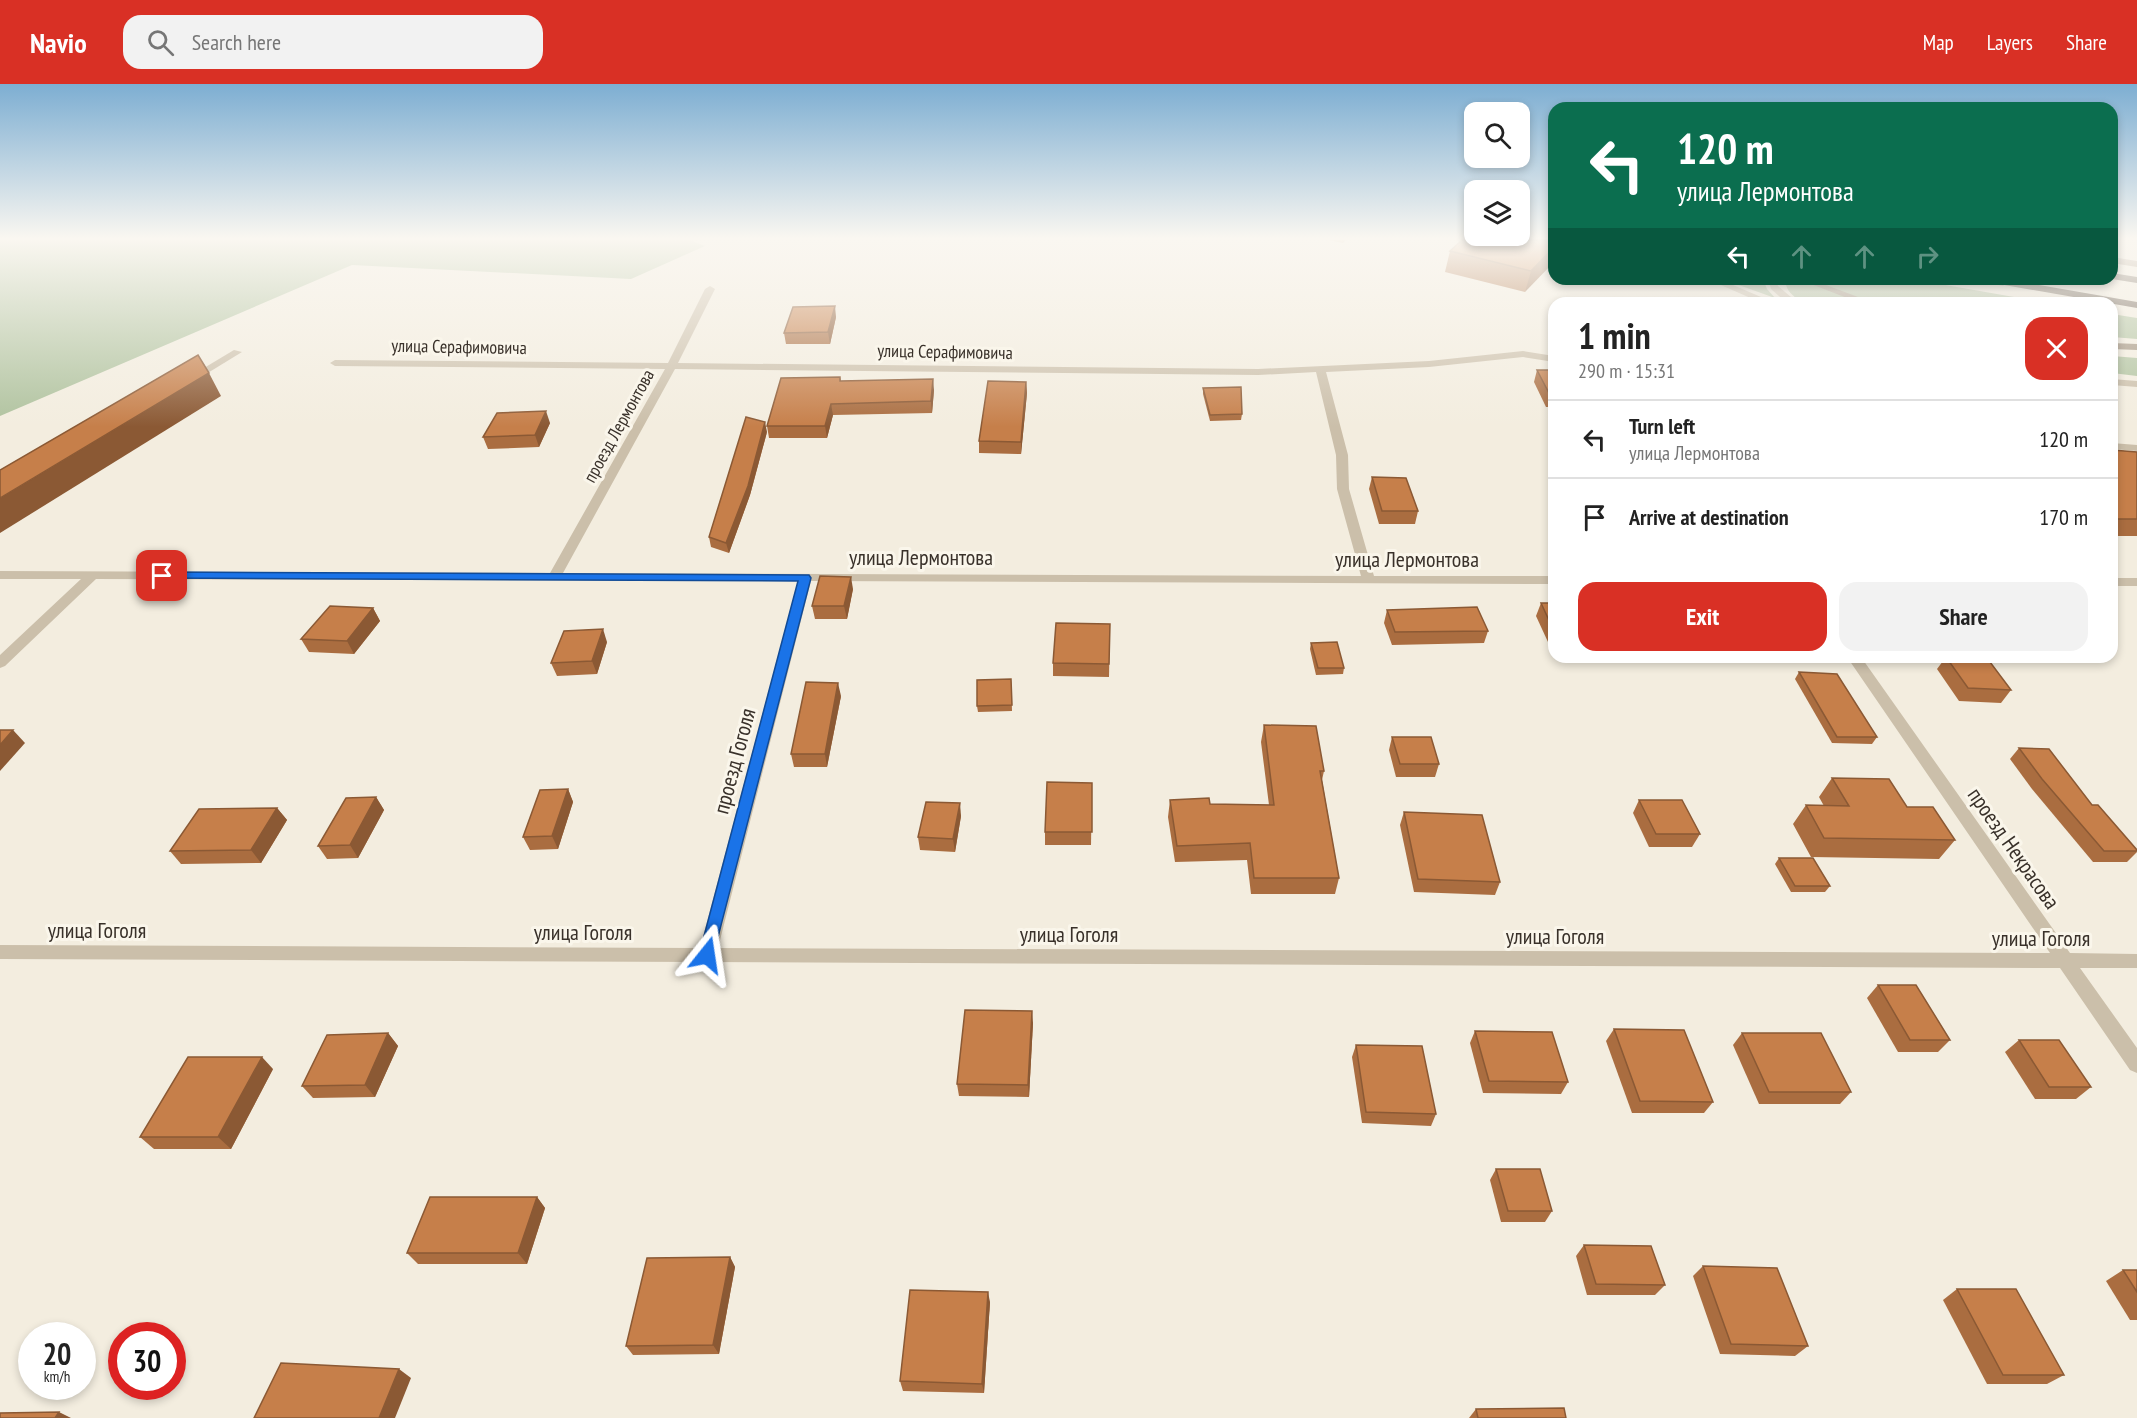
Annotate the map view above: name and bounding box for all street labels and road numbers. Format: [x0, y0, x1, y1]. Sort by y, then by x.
street label: улица Серафимовича [391, 334, 527, 359]
street label: улица Серафимовича [877, 339, 1013, 364]
street label: проезд Лермонтова [578, 365, 659, 486]
street label: улица Лермонтова [849, 543, 993, 571]
street label: улица Лермонтова [1335, 545, 1479, 573]
street label: проезд Гоголя [706, 705, 762, 817]
street label: проезд Некрасова [1962, 782, 2066, 914]
street label: улица Гоголя [48, 916, 146, 944]
street label: улица Гоголя [534, 918, 632, 946]
street label: улица Гоголя [1020, 920, 1118, 948]
street label: улица Гоголя [1506, 922, 1604, 950]
street label: улица Гоголя [1992, 924, 2090, 952]

